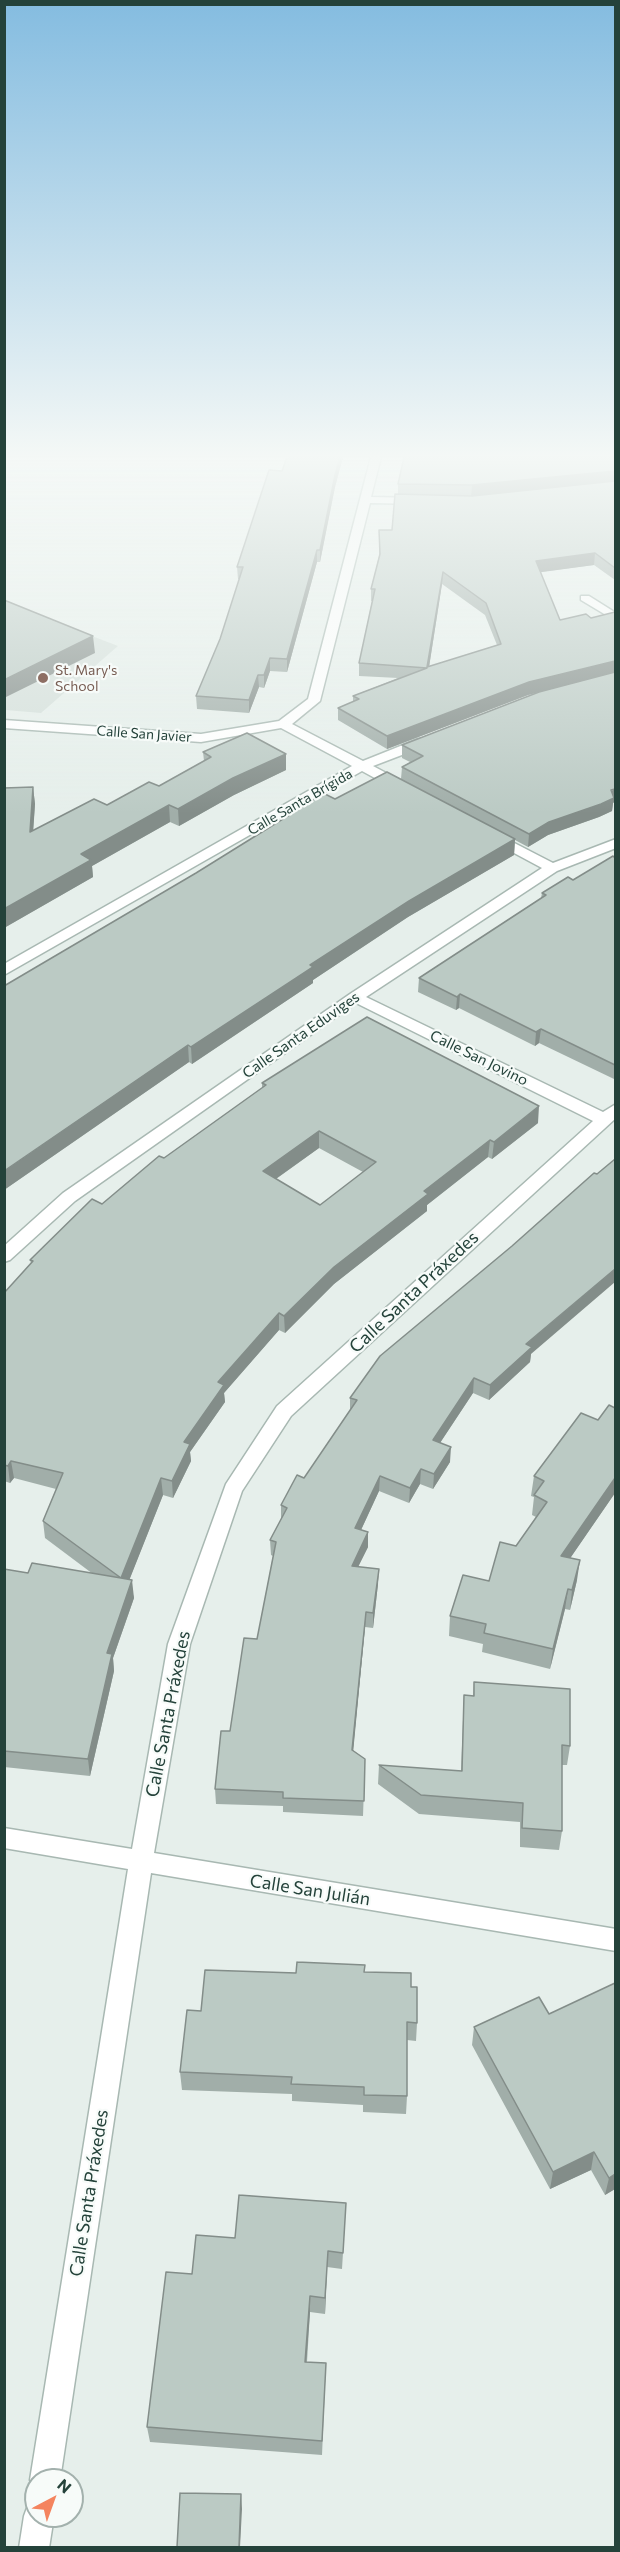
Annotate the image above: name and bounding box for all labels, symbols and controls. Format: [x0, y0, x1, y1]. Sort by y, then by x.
place label: St. Mary's School [55, 662, 117, 694]
marker: St. Mary's School [36, 671, 50, 685]
street label: Calle San Javier [96, 722, 192, 746]
street label: Calle Santa Brígida [245, 765, 355, 839]
street label: Calle Santa Eduviges [239, 988, 363, 1082]
street label: Calle San Jovino [427, 1027, 531, 1089]
street label: Calle Santa Práxedes [345, 1227, 483, 1357]
street label: Calle Santa Práxedes [141, 1629, 195, 1799]
street label: Calle San Julián [248, 1870, 372, 1910]
street label: Calle Santa Práxedes [65, 2108, 113, 2278]
north arrow [24, 2468, 84, 2528]
text: N [54, 2474, 76, 2497]

